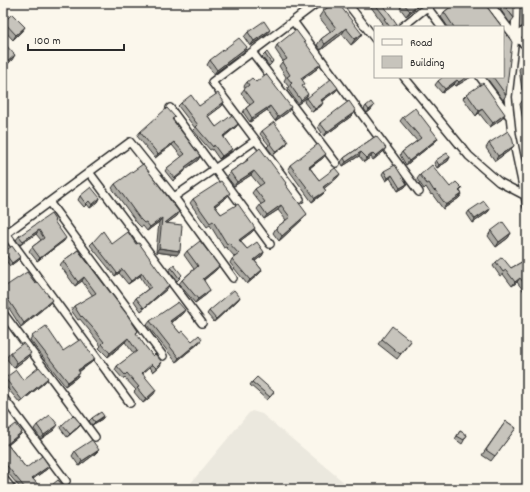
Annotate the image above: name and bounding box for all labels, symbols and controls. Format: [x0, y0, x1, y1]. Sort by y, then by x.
scale bar [28, 26, 124, 52]
legend [374, 26, 504, 78]
text: 100 m [34, 33, 61, 50]
text: Road [410, 35, 432, 52]
text: Building [410, 55, 445, 72]

